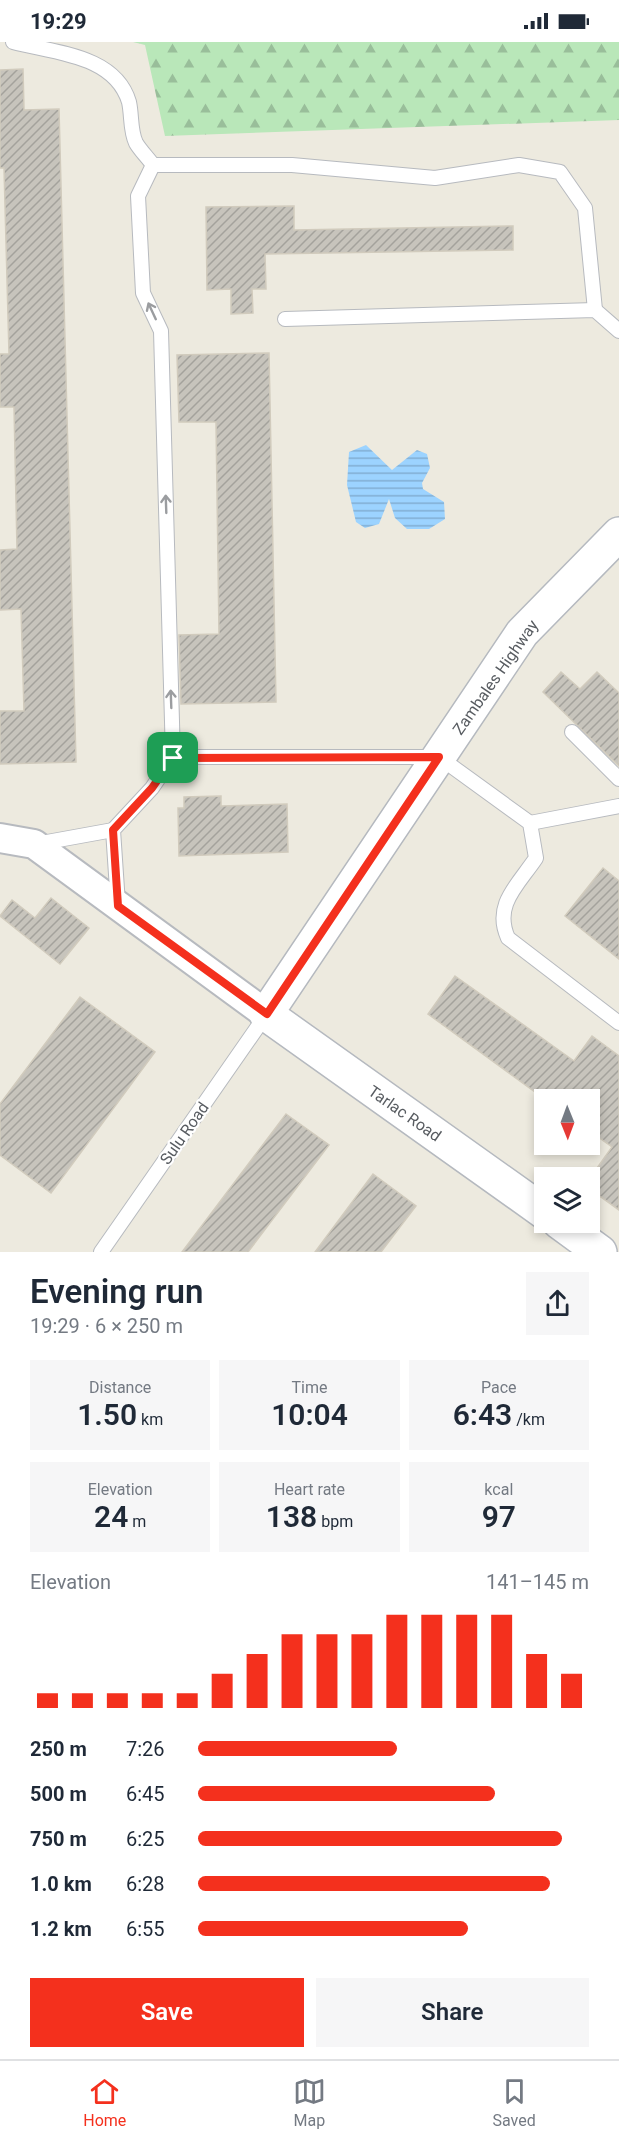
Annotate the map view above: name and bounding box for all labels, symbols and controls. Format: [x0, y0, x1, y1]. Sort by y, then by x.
text: 19:29 [30, 9, 87, 34]
one-way arrow [145, 303, 157, 321]
one-way arrow [160, 495, 171, 515]
street label: Zambales Highway [449, 616, 542, 738]
one-way arrow [166, 689, 177, 709]
pin [147, 732, 198, 783]
icon: arrive [156, 741, 189, 774]
street label: Tarlac Road [365, 1081, 445, 1145]
north arrow [534, 1089, 600, 1155]
map controls [534, 1089, 600, 1233]
street label: Sulu Road [156, 1098, 213, 1168]
button: layers [534, 1167, 600, 1233]
text: Evening run [30, 1272, 203, 1311]
button: share [526, 1272, 589, 1335]
text: 19:29 · 6 × 250 m [30, 1314, 183, 1338]
text: Distance [89, 1378, 151, 1397]
text: Time [292, 1378, 327, 1397]
text: Pace [481, 1378, 517, 1397]
text: 1.50 [77, 1397, 137, 1432]
text: 10:04 [271, 1397, 348, 1432]
text: 6:43 [453, 1397, 512, 1432]
text: km [137, 1410, 163, 1429]
text: /km [512, 1410, 545, 1429]
text: Elevation [88, 1480, 153, 1499]
text: Heart rate [274, 1480, 345, 1499]
text: kcal [484, 1480, 513, 1499]
text: 24 [94, 1499, 128, 1534]
text: 138 [266, 1499, 317, 1534]
text: 97 [482, 1499, 516, 1534]
text: m [128, 1512, 146, 1531]
text: bpm [317, 1512, 353, 1531]
text: Elevation [30, 1570, 111, 1594]
text: 141–145 m [486, 1570, 589, 1594]
text: 250 m [30, 1737, 87, 1761]
text: 7:26 [126, 1737, 165, 1761]
text: 500 m [30, 1782, 87, 1806]
text: 6:45 [126, 1782, 165, 1806]
text: 750 m [30, 1827, 87, 1851]
text: 6:25 [126, 1827, 165, 1851]
text: 1.0 km [30, 1872, 92, 1896]
text: 6:28 [126, 1872, 165, 1896]
text: 1.2 km [30, 1917, 92, 1941]
text: 6:55 [126, 1917, 165, 1941]
button: Save [30, 1978, 304, 2047]
button: Share [316, 1978, 589, 2047]
tab: Home [83, 2075, 126, 2130]
tab: Map [293, 2075, 326, 2130]
tab: Saved [492, 2075, 536, 2130]

